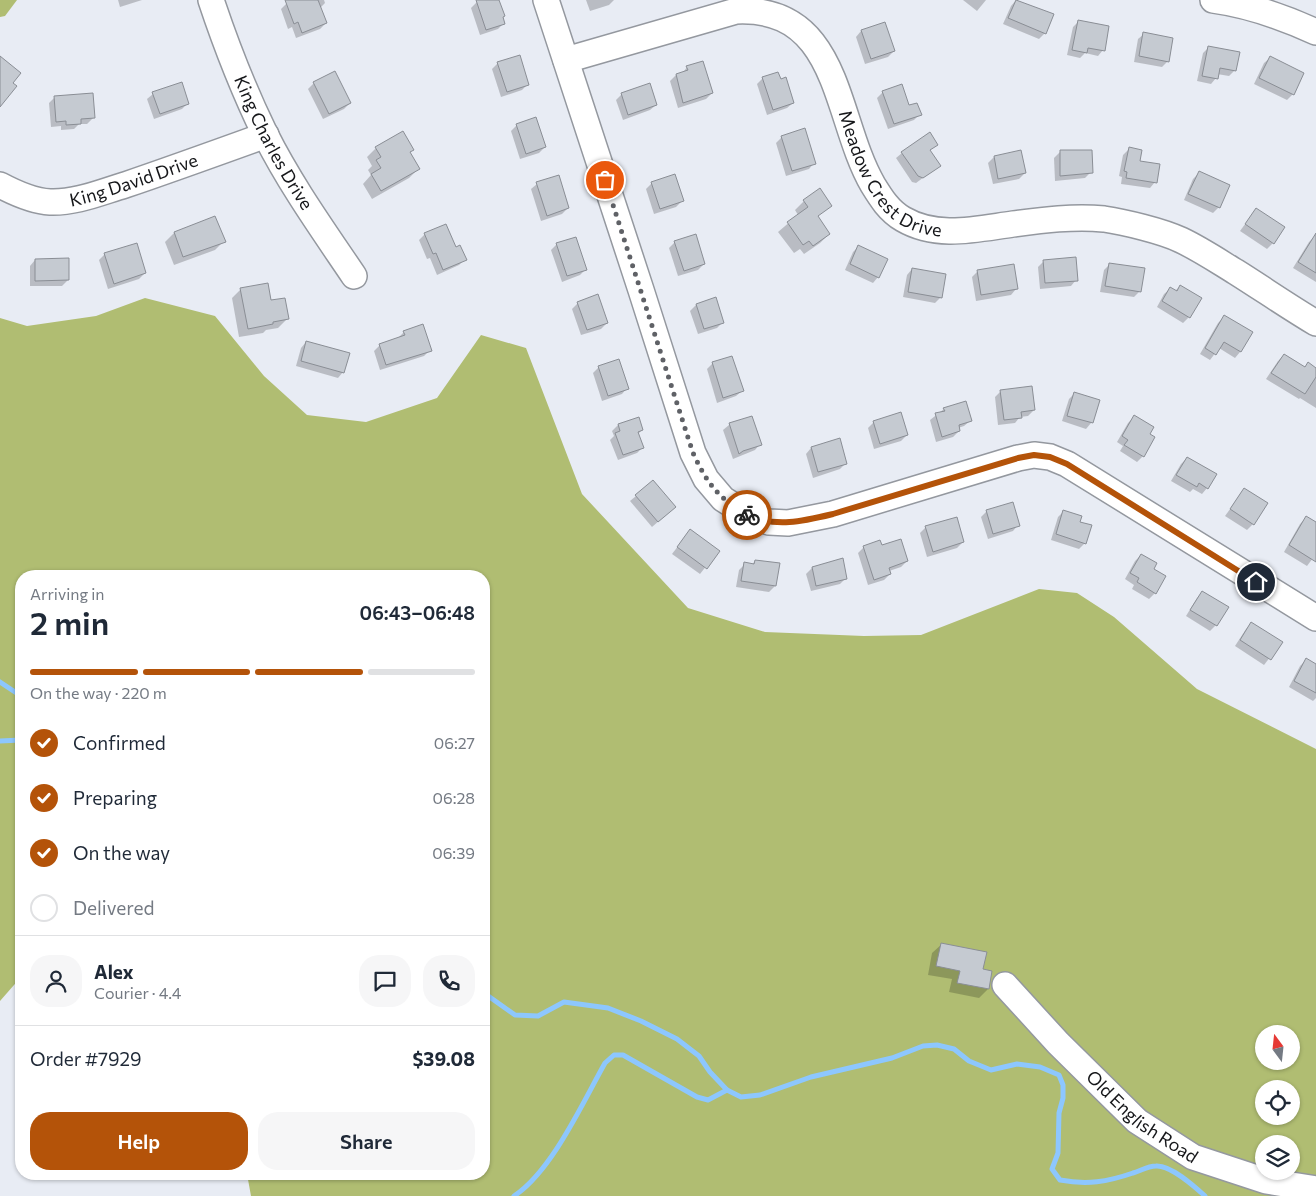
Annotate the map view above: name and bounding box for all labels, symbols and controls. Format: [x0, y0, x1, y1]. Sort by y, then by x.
street label: King Charles Drive [230, 72, 318, 214]
street label: Meadow Crest Drive [835, 107, 943, 241]
street label: King David Drive [67, 148, 201, 211]
pin [584, 159, 626, 201]
icon: bag [591, 166, 619, 194]
courier [722, 490, 772, 540]
icon: bike [733, 501, 761, 529]
pin [1235, 561, 1277, 603]
icon: home [1242, 568, 1270, 596]
text: Arriving in [30, 584, 104, 603]
text: 06:43–06:48 [360, 601, 475, 624]
text: 2 min [30, 602, 109, 642]
text: On the way · 220 m [30, 683, 167, 702]
icon: check [30, 729, 58, 757]
text: Confirmed [73, 731, 166, 754]
text: 06:27 [434, 733, 475, 752]
icon: check [30, 784, 58, 812]
text: Preparing [73, 786, 157, 809]
text: 06:28 [433, 788, 475, 807]
icon: check [30, 839, 58, 867]
text: On the way [73, 841, 170, 864]
text: 06:39 [432, 843, 475, 862]
text: Delivered [73, 896, 154, 919]
button: person [30, 955, 82, 1007]
button: chat [359, 955, 411, 1007]
button: phone [423, 955, 475, 1007]
text: Alex [94, 960, 134, 983]
text: Courier · 4.4 [94, 983, 181, 1002]
north arrow [1255, 1025, 1300, 1070]
map controls [1255, 1025, 1300, 1180]
text: Order #7929 [30, 1047, 141, 1070]
text: $39.08 [412, 1047, 475, 1070]
street label: Old English Road [1082, 1065, 1202, 1167]
button: locate [1255, 1080, 1300, 1125]
button: Help [30, 1112, 248, 1170]
button: Share [258, 1112, 475, 1170]
button: layers [1255, 1135, 1300, 1180]

